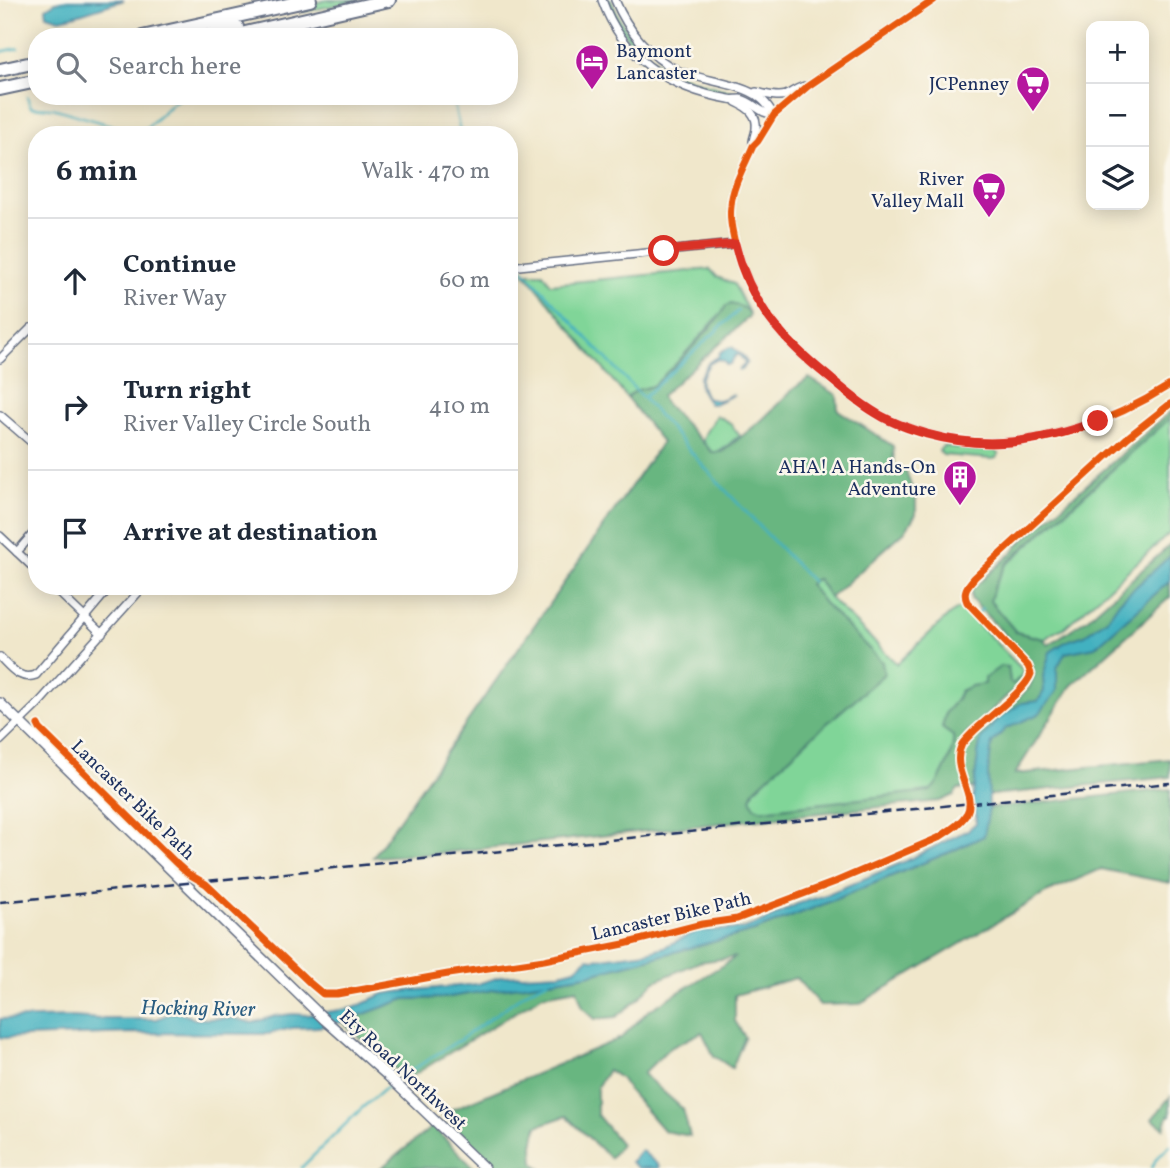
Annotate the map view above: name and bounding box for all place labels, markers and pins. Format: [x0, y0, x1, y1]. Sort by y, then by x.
place label: Baymont Lancaster [616, 39, 697, 87]
hotel icon: Baymont Lancaster [573, 42, 611, 91]
supermarket icon: JCPenney [1014, 64, 1052, 113]
place label: JCPenney [929, 72, 1009, 98]
place label: River Valley Mall [871, 167, 964, 215]
supermarket icon: River Valley Mall [970, 170, 1008, 219]
place label: AHA! A Hands-On Adventure [779, 455, 936, 503]
building icon: AHA! A Hands-On Adventure [941, 458, 979, 507]

